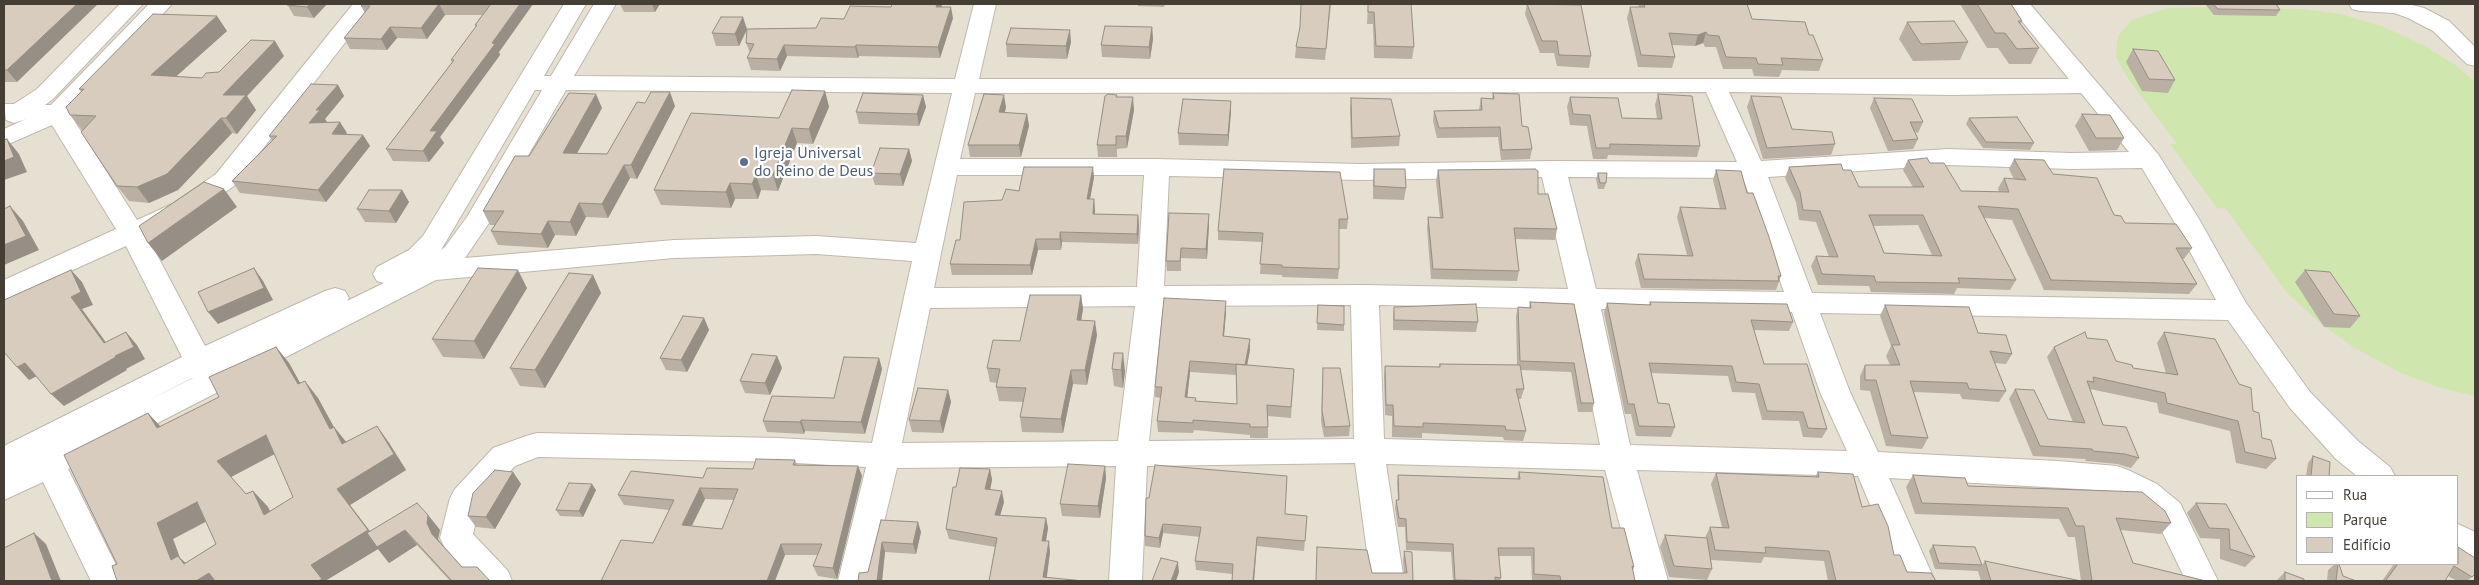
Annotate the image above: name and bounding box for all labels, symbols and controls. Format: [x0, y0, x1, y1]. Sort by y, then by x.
place label: Igreja Universal do Reino de Deus [754, 143, 873, 181]
marker: Igreja Universal do Reino de Deus [738, 156, 750, 168]
legend [2296, 475, 2459, 565]
text: Rua [2343, 485, 2367, 504]
text: Parque [2343, 510, 2387, 529]
text: Edifício [2343, 535, 2391, 554]

